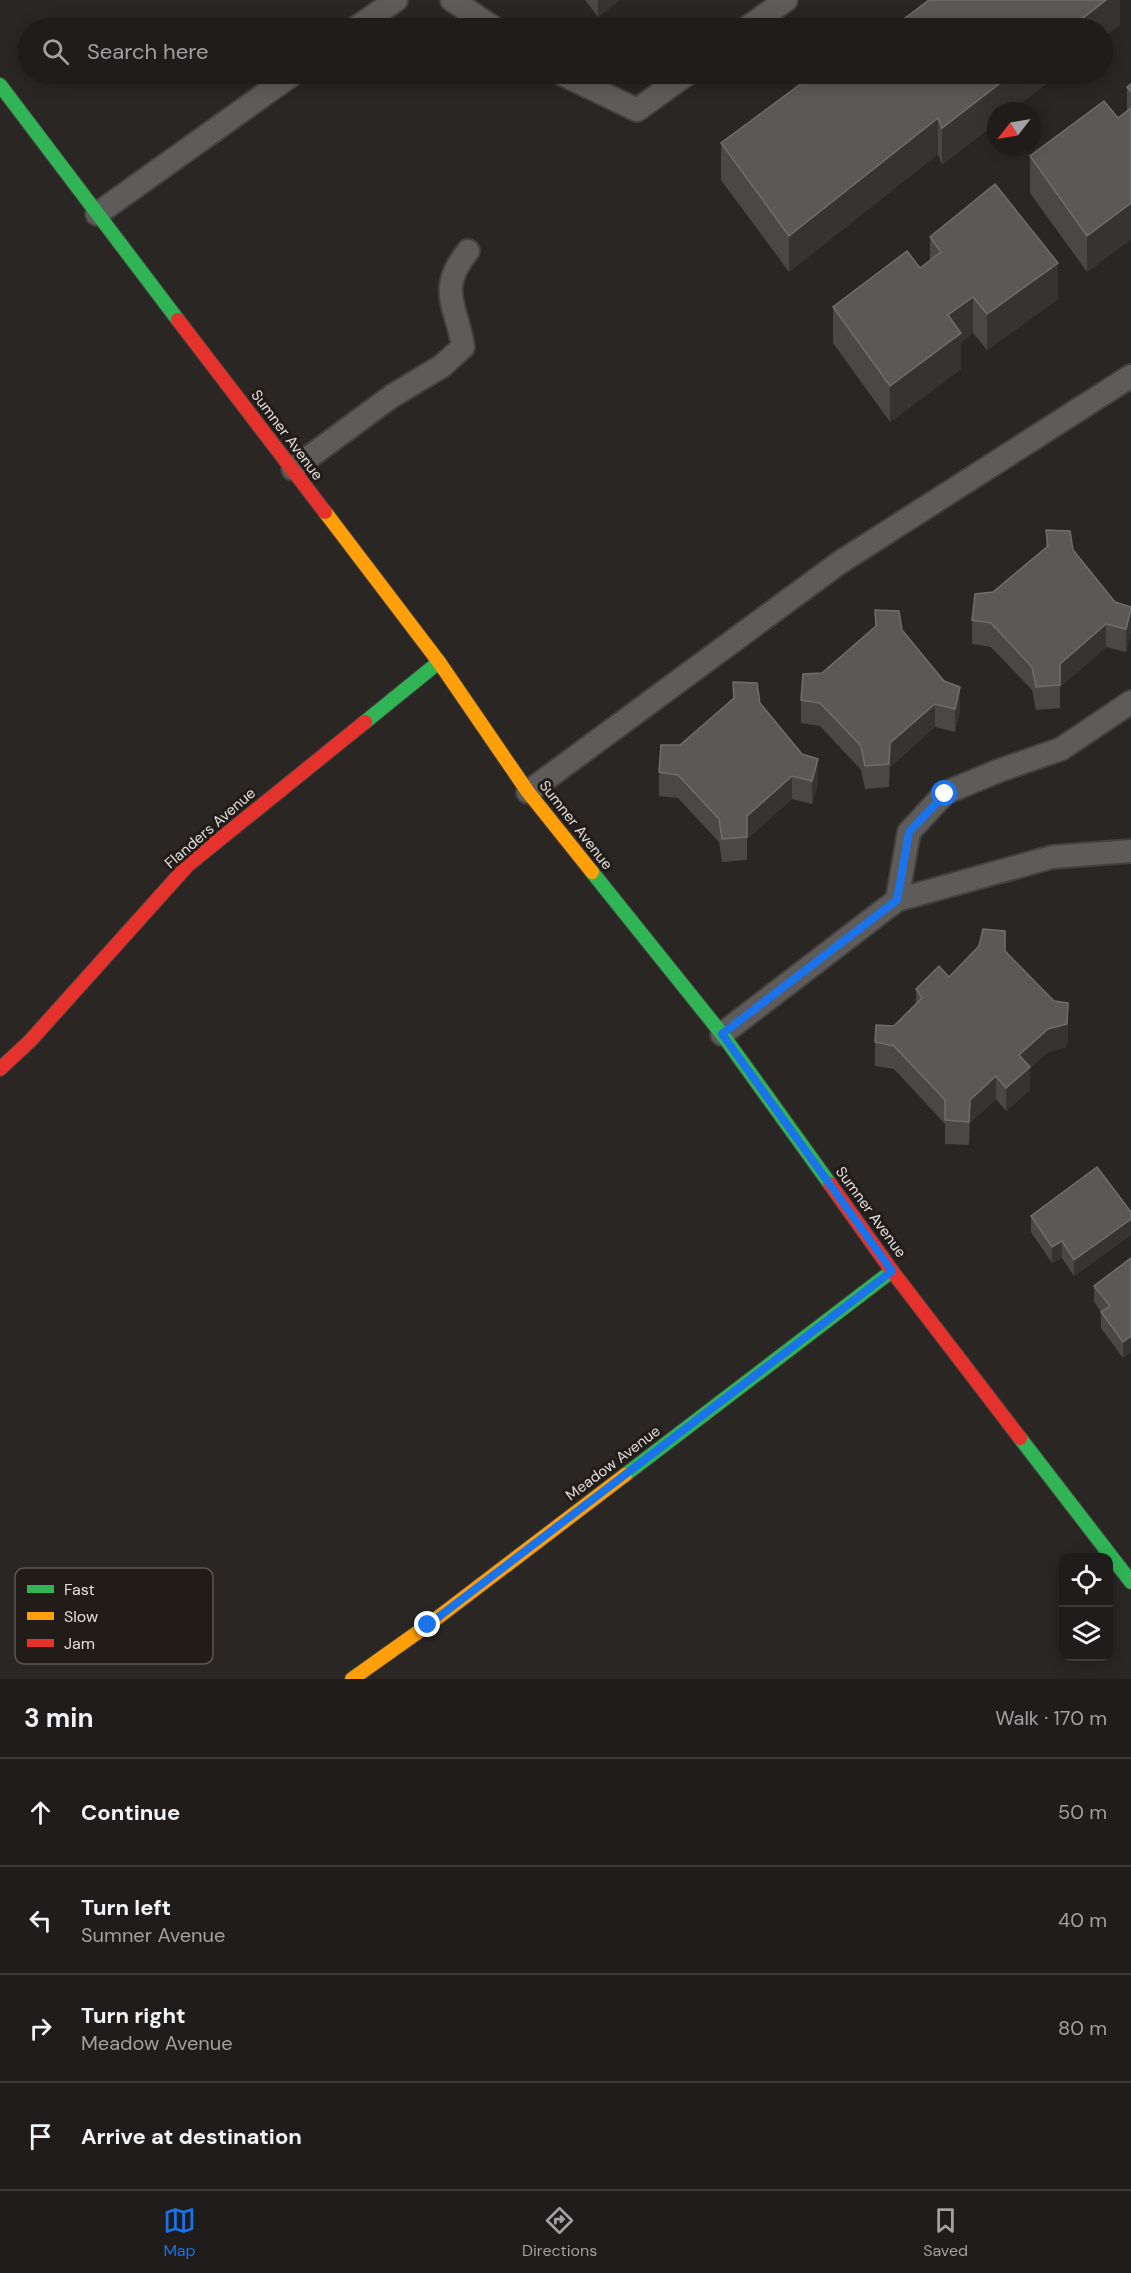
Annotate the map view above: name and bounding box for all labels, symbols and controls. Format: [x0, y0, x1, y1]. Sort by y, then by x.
search box [18, 18, 1113, 84]
icon: search [39, 35, 72, 68]
text: Search here [87, 37, 208, 66]
north arrow [987, 102, 1041, 156]
street label: Sumner Avenue [246, 386, 328, 484]
street label: Sumner Avenue [535, 776, 617, 874]
route start [931, 780, 957, 806]
street label: Flanders Avenue [160, 783, 260, 873]
street label: Sumner Avenue [831, 1162, 911, 1262]
street label: Meadow Avenue [562, 1421, 664, 1505]
map controls [1059, 1553, 1113, 1661]
button: locate [1059, 1553, 1113, 1607]
legend [15, 1568, 213, 1664]
text: Fast [64, 1579, 95, 1600]
text: Slow [64, 1606, 98, 1627]
button: layers [1059, 1607, 1113, 1661]
route end [414, 1611, 440, 1637]
text: Jam [64, 1633, 95, 1654]
text: 3 min [24, 1701, 93, 1735]
text: Walk · 170 m [995, 1705, 1107, 1731]
icon: ahead [24, 1796, 57, 1829]
text: Continue [81, 1798, 180, 1827]
text: 50 m [1058, 1799, 1107, 1825]
text: Turn left [81, 1893, 171, 1922]
icon: left [24, 1904, 57, 1937]
text: 40 m [1058, 1907, 1107, 1933]
text: Sumner Avenue [81, 1922, 225, 1948]
text: Turn right [81, 2001, 186, 2030]
icon: right [24, 2012, 57, 2045]
text: 80 m [1058, 2015, 1107, 2041]
text: Meadow Avenue [81, 2030, 233, 2056]
icon: arrive [24, 2120, 57, 2153]
text: Arrive at destination [81, 2122, 302, 2151]
tab: Map [163, 2204, 196, 2261]
tab: Directions [522, 2204, 597, 2261]
tab: Saved [923, 2204, 968, 2261]

